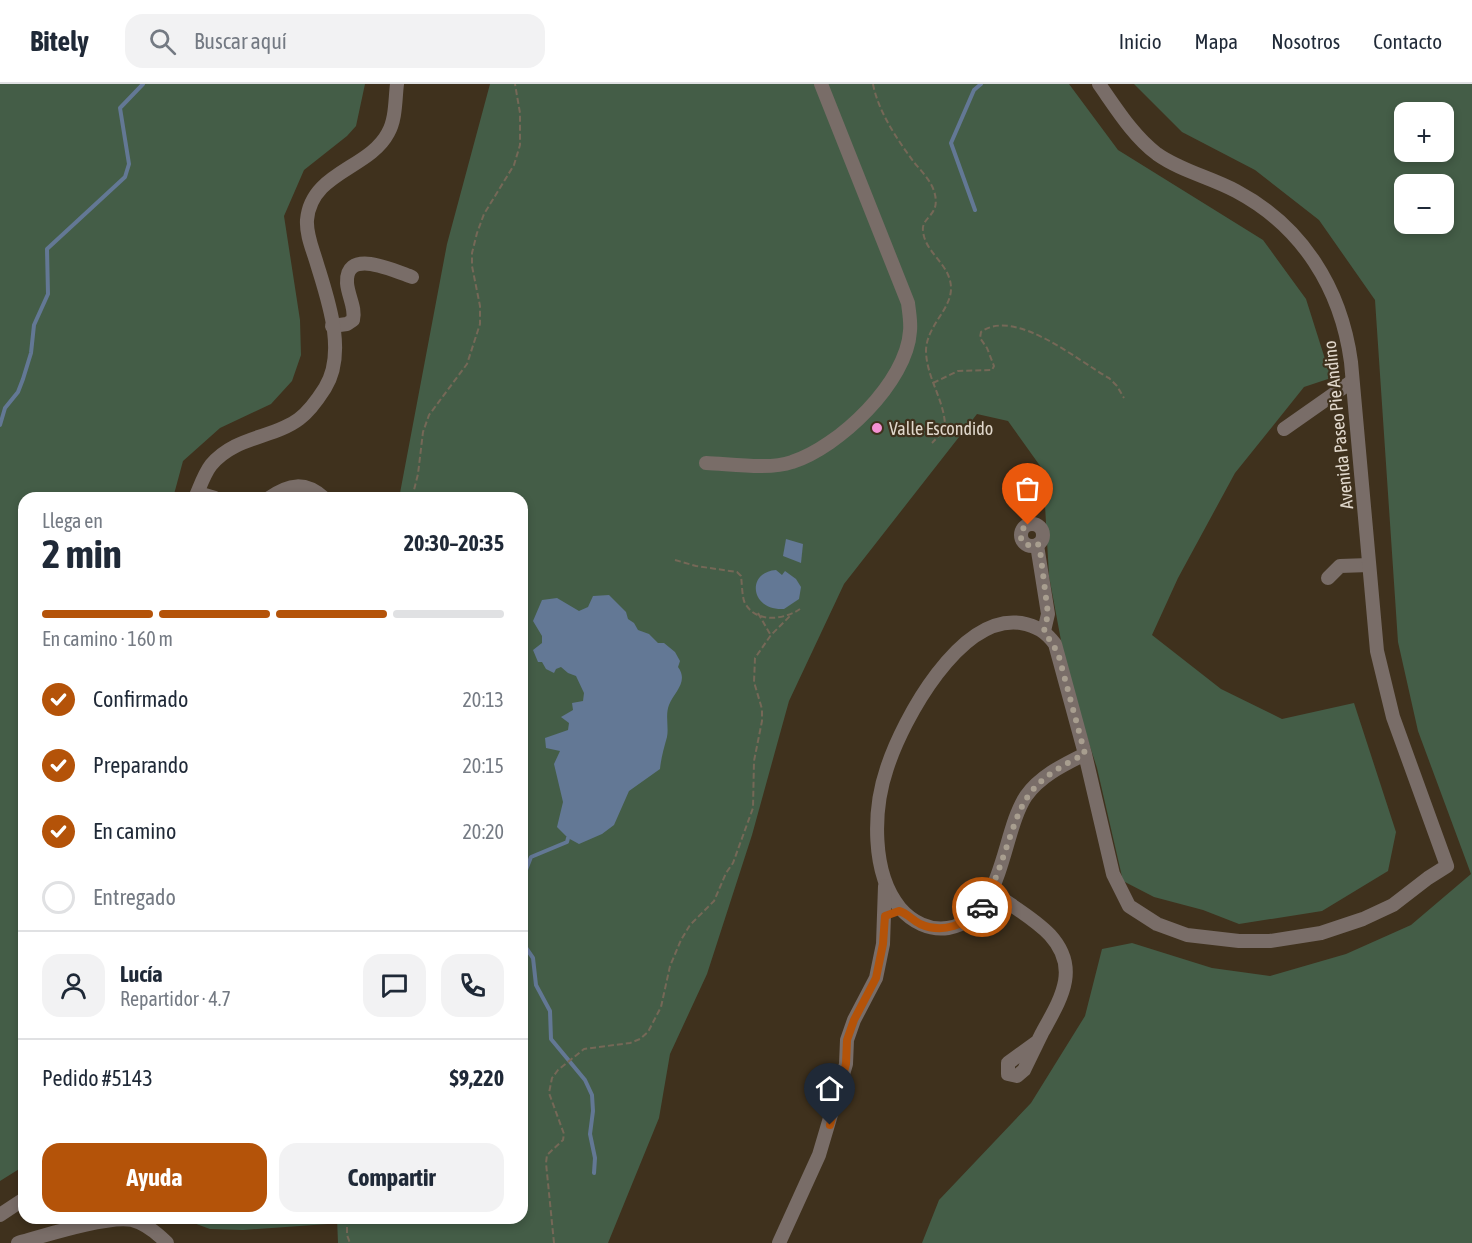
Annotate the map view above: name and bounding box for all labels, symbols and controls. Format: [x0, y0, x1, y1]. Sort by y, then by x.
search box [125, 14, 545, 68]
text: Bitely [30, 25, 89, 57]
icon: search [146, 25, 179, 58]
text: Buscar aquí [194, 28, 287, 54]
text: Inicio [1119, 29, 1162, 53]
text: Mapa [1195, 29, 1238, 53]
text: Nosotros [1271, 29, 1340, 53]
text: Contacto [1373, 29, 1442, 53]
map controls [1394, 102, 1454, 234]
button: + [1394, 102, 1454, 162]
button: − [1394, 174, 1454, 234]
street label: Avenida Paseo Pie Andino [1319, 340, 1357, 510]
place label: Valle Escondido [889, 418, 993, 439]
marker: Valle Escondido [870, 421, 884, 435]
pin [1002, 463, 1053, 525]
icon: bag [1011, 472, 1044, 505]
text: Llega en [42, 509, 103, 532]
text: 20:30–20:35 [404, 530, 504, 556]
text: 2 min [42, 532, 122, 576]
text: En camino · 160 m [42, 627, 173, 650]
icon: check [42, 683, 75, 716]
text: Confirmado [93, 686, 188, 712]
text: 20:13 [462, 688, 504, 711]
icon: check [42, 749, 75, 782]
text: Preparando [93, 752, 189, 778]
text: 20:15 [462, 754, 504, 777]
icon: check [42, 815, 75, 848]
text: En camino [93, 818, 176, 844]
text: 20:20 [462, 820, 504, 843]
courier [952, 877, 1012, 937]
text: Entregado [93, 884, 176, 910]
icon: car [966, 891, 999, 924]
button: person [42, 954, 105, 1017]
button: chat [363, 954, 426, 1017]
button: phone [441, 954, 504, 1017]
text: Lucía [120, 961, 163, 987]
text: Repartidor · 4.7 [120, 987, 231, 1010]
pin [804, 1063, 855, 1125]
text: Pedido #5143 [42, 1065, 153, 1091]
text: $9,220 [449, 1065, 504, 1091]
icon: home [813, 1072, 846, 1105]
button: Ayuda [42, 1143, 267, 1212]
button: Compartir [279, 1143, 504, 1212]

